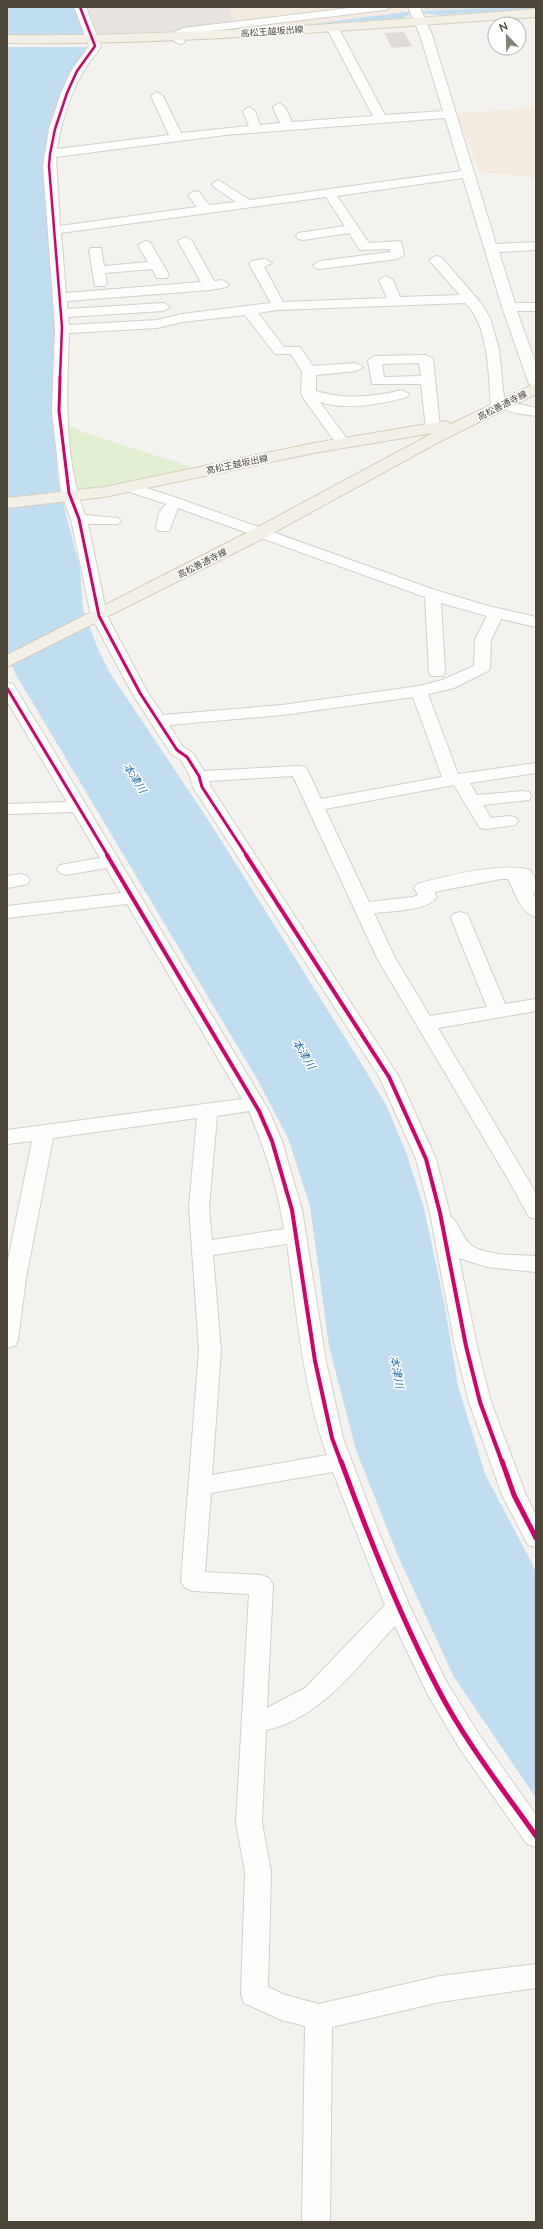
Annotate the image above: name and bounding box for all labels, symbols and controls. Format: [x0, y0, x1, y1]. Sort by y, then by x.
north arrow [487, 16, 527, 56]
text: N [497, 19, 510, 35]
street label: 高松王越坂出線 [240, 23, 305, 39]
street label: 高松善通寺線 [475, 387, 529, 422]
street label: 高松王越坂出線 [205, 452, 270, 476]
street label: 高松善通寺線 [175, 545, 229, 580]
water label: 本津川 [120, 760, 150, 797]
water label: 本津川 [290, 1036, 319, 1073]
water label: 本津川 [387, 1354, 407, 1391]

